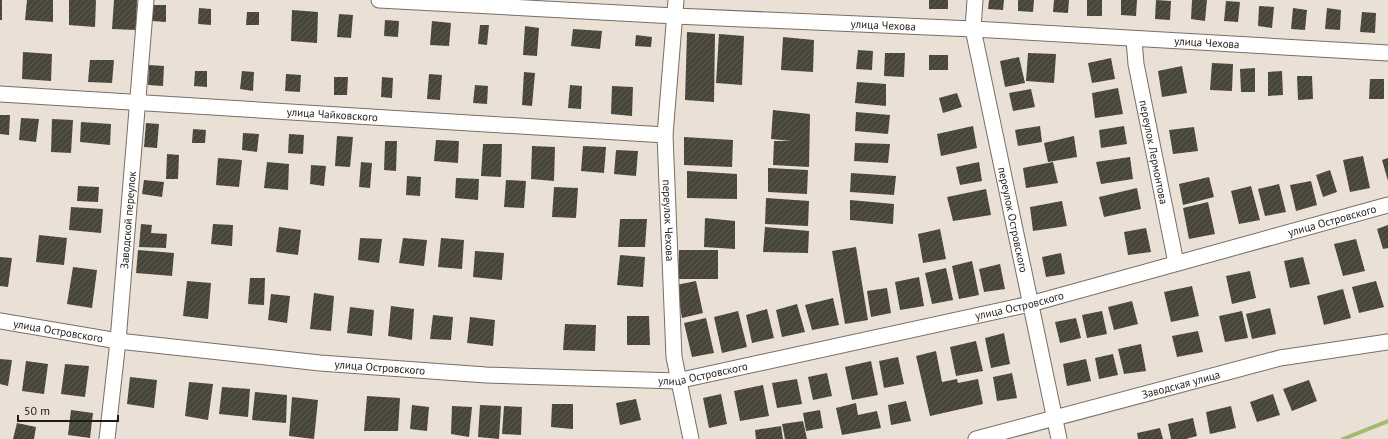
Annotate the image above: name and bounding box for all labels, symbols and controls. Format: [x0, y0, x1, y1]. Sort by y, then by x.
street label: улица Чехова [850, 17, 916, 34]
street label: улица Чехова [1174, 34, 1240, 51]
street label: переулок Лермонтова [1136, 99, 1171, 205]
street label: улица Чайковского [286, 105, 379, 124]
street label: переулок Островского [995, 166, 1031, 274]
street label: Заводской переулок [117, 170, 139, 270]
street label: переулок Чехова [660, 179, 677, 262]
street label: улица Островского [1286, 202, 1378, 239]
street label: улица Островского [974, 288, 1065, 323]
street label: улица Островского [12, 316, 104, 345]
street label: улица Островского [334, 357, 426, 378]
street label: улица Островского [658, 359, 749, 388]
street label: Заводская улица [1140, 367, 1222, 402]
scale bar [18, 397, 118, 423]
text: 50 m [24, 403, 50, 418]

